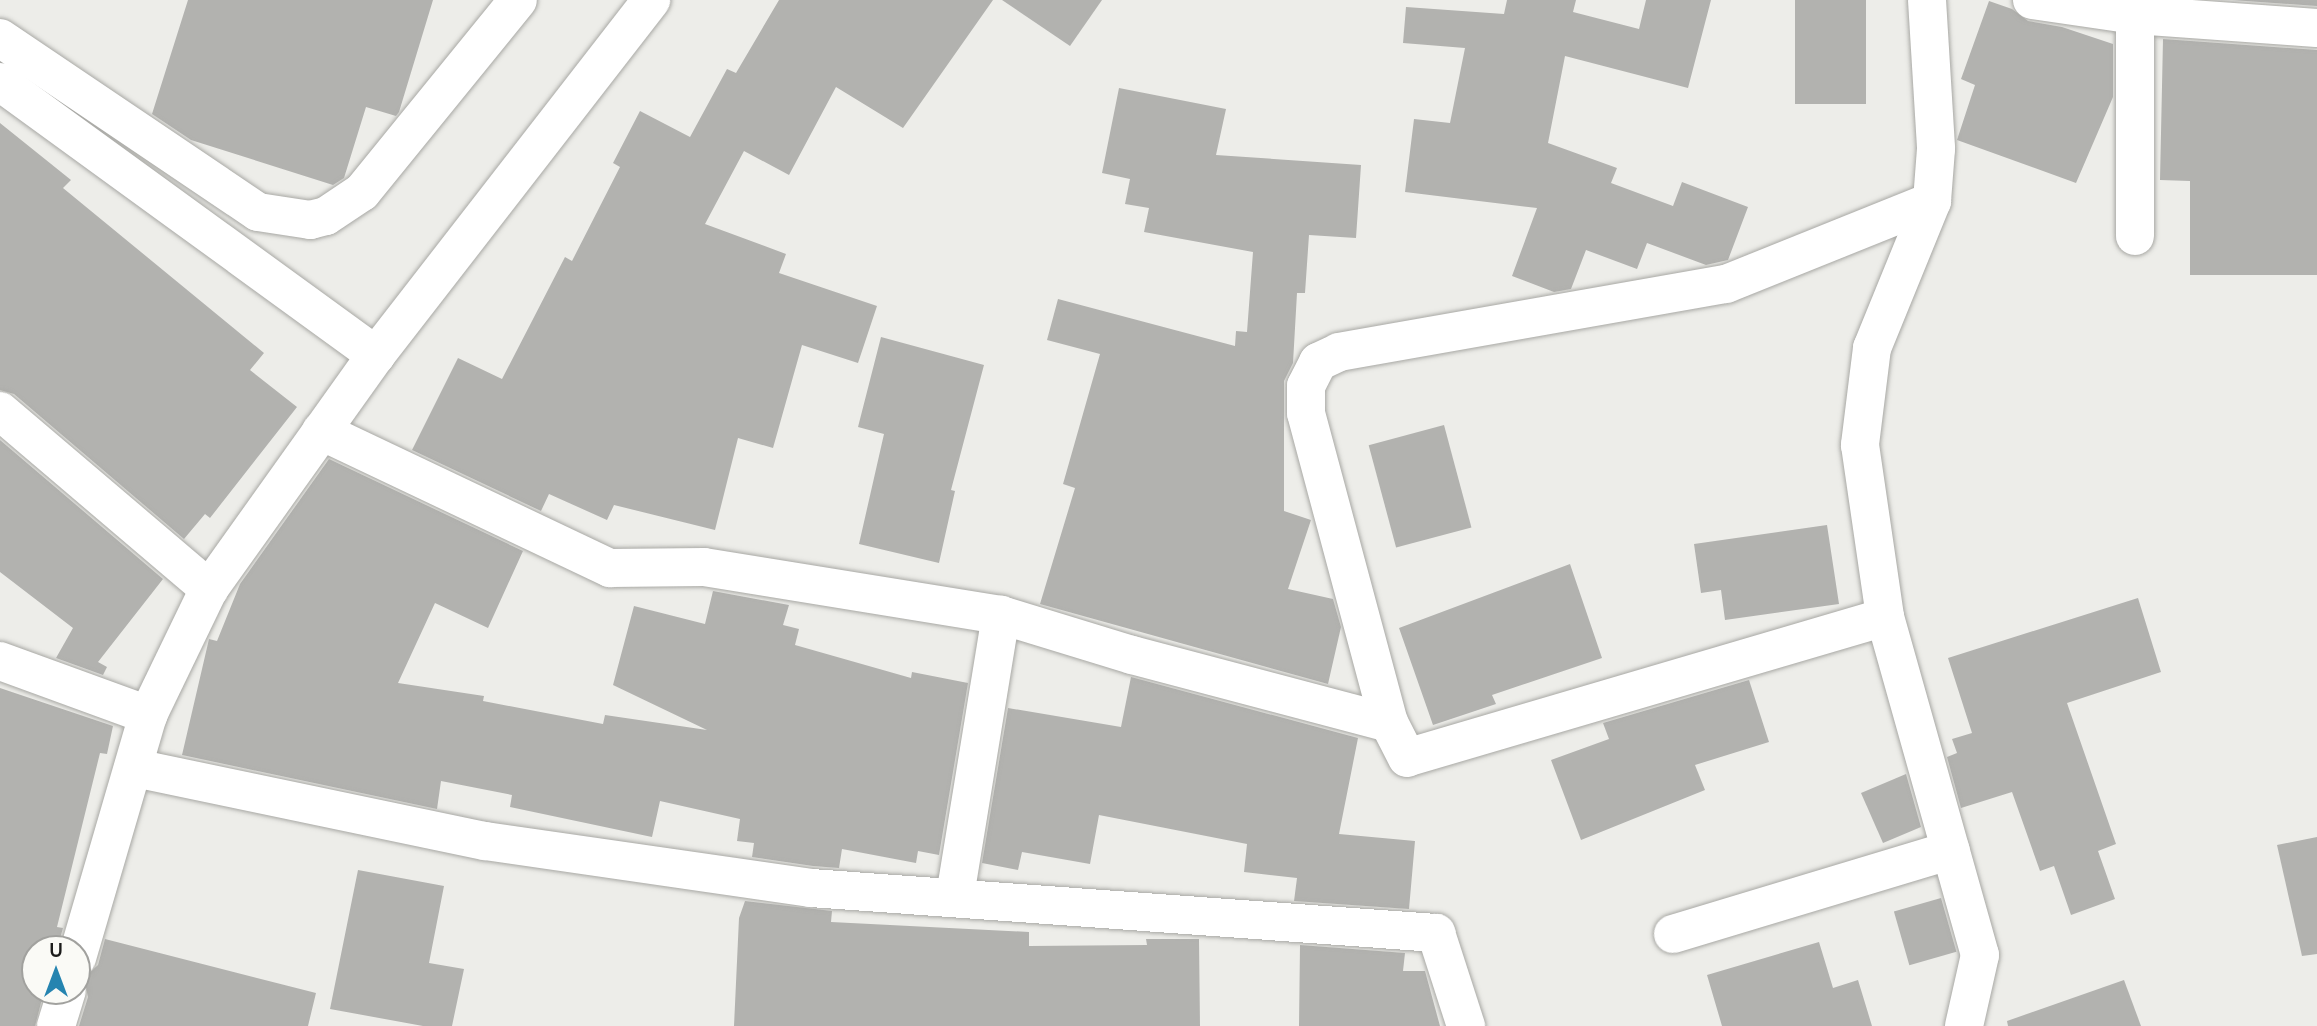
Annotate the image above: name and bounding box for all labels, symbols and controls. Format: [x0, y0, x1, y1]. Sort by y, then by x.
north arrow [21, 935, 91, 1005]
text: U [49, 939, 63, 962]

